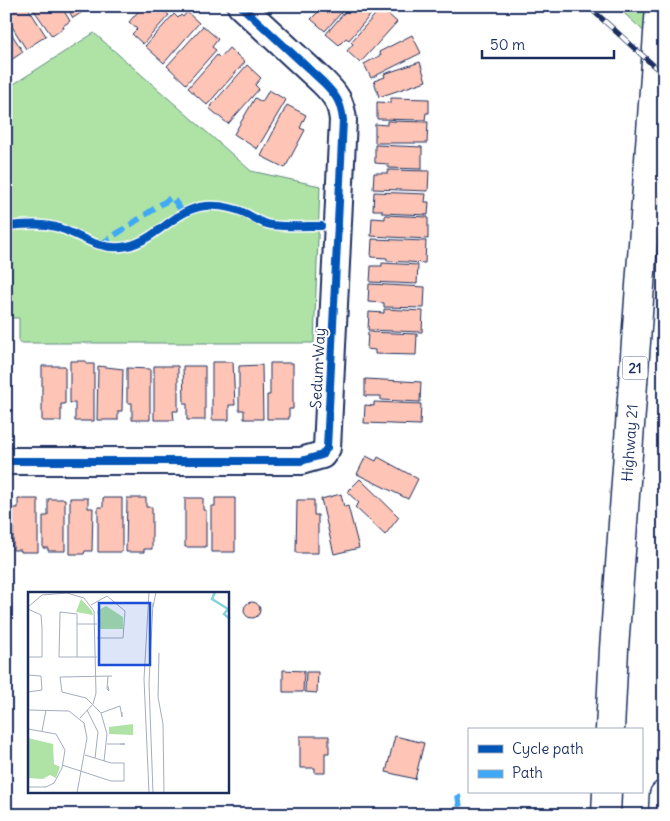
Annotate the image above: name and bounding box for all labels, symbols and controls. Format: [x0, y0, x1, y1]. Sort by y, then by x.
scale bar [482, 28, 615, 60]
text: 50 m [490, 35, 525, 54]
street label: Sedum Way [306, 327, 329, 409]
road number: 21 [622, 356, 648, 379]
street label: Highway 21 [617, 404, 642, 482]
inset map [28, 592, 229, 794]
legend [468, 728, 642, 794]
text: Cycle path [512, 739, 584, 758]
text: Path [512, 763, 543, 782]

